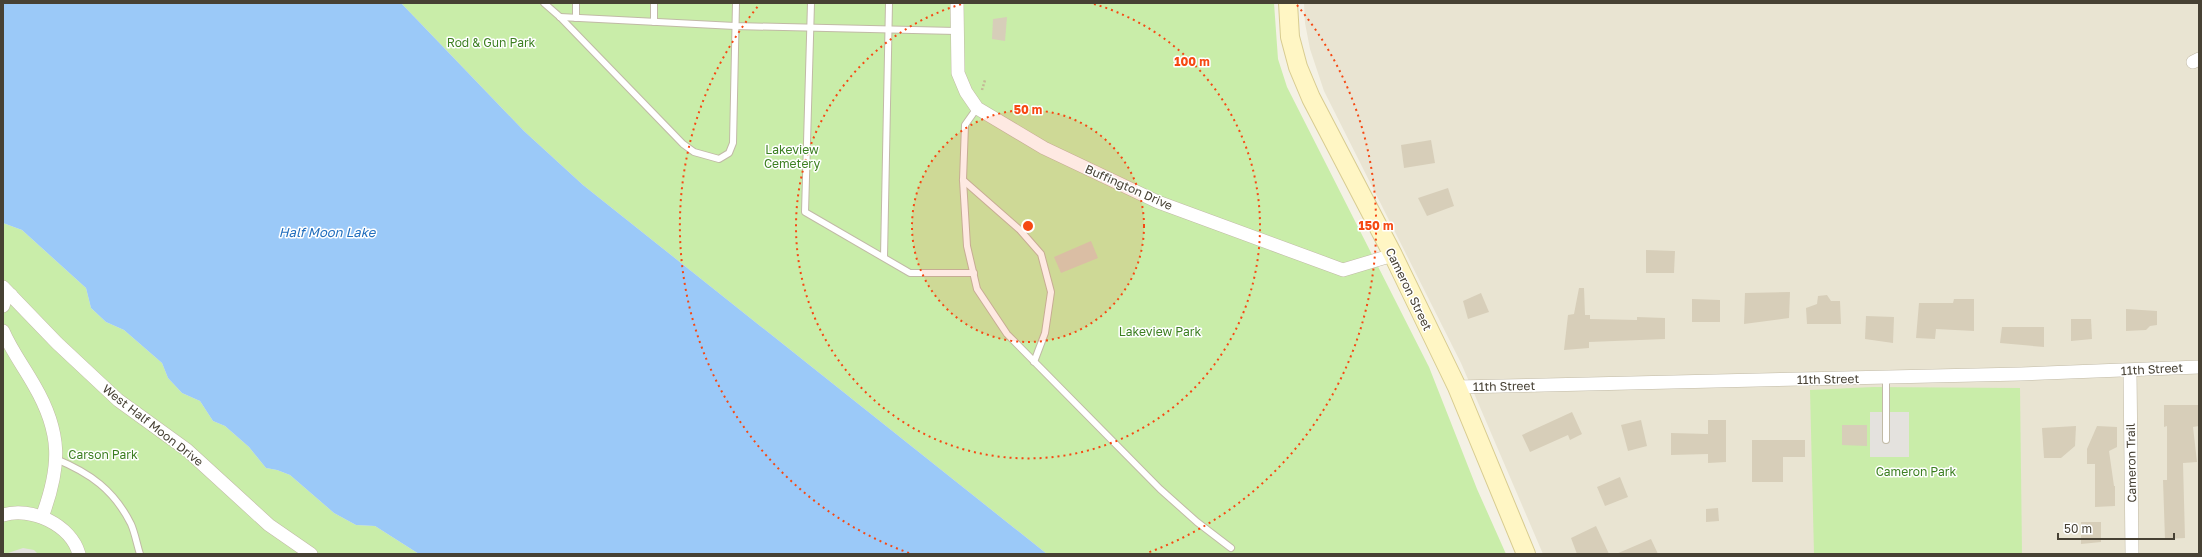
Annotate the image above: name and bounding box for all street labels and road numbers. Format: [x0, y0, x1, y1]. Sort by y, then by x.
street label: Buffington Drive [1083, 161, 1175, 213]
street label: Cameron Street [1382, 245, 1436, 333]
street label: 11th Street [2120, 360, 2184, 378]
street label: 11th Street [1797, 371, 1859, 387]
street label: 11th Street [1473, 378, 1535, 394]
street label: West Half Moon Drive [100, 381, 206, 469]
street label: Cameron Trail [2123, 423, 2139, 503]

